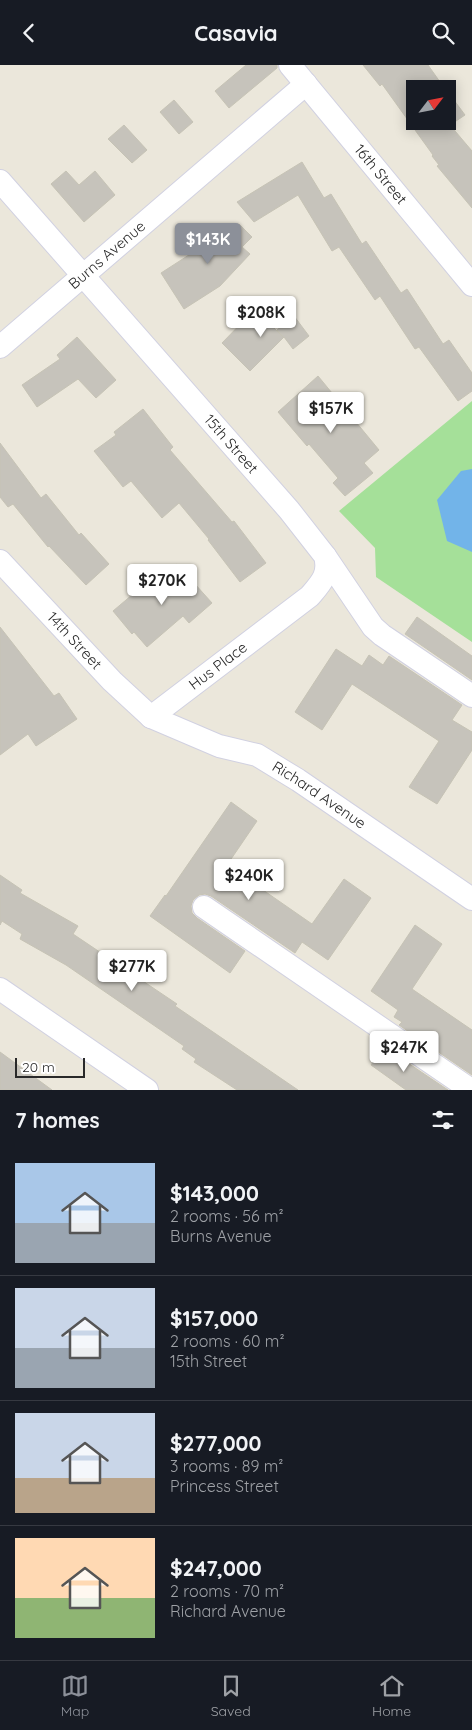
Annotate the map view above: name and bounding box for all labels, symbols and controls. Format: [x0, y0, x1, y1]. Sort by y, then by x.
icon: back [15, 19, 43, 47]
text: Casavia [194, 19, 278, 47]
icon: search [429, 19, 457, 47]
north arrow [406, 80, 456, 130]
map controls [406, 80, 456, 130]
street label: 16th Street [350, 140, 411, 208]
street label: Burns Avenue [64, 216, 149, 293]
pin: $143K [173, 223, 243, 265]
text: $143K [186, 229, 230, 249]
pin: $208K [226, 295, 296, 338]
text: $208K [237, 302, 285, 322]
pin: $157K [296, 391, 366, 434]
text: $157K [309, 398, 353, 418]
street label: 15th Street [200, 410, 262, 477]
pin: $270K [127, 563, 197, 606]
text: $270K [138, 570, 186, 590]
street label: 14th Street [43, 608, 106, 673]
street label: Hus Place [185, 637, 251, 694]
street label: Richard Avenue [269, 757, 370, 833]
pin: $240K [214, 859, 284, 901]
text: $240K [225, 865, 273, 885]
pin: $277K [97, 949, 167, 992]
text: $277K [109, 956, 155, 976]
pin: $247K [369, 1031, 439, 1073]
text: $247K [381, 1037, 427, 1057]
scale bar [15, 1055, 85, 1078]
text: 20 m [22, 1058, 55, 1076]
icon: filters [429, 1106, 457, 1134]
text: 7 homes [15, 1107, 100, 1133]
text: $143,000 [170, 1180, 259, 1206]
icon: home [55, 1183, 115, 1243]
text: 2 rooms · 56 m² [170, 1206, 284, 1226]
text: Burns Avenue [170, 1226, 272, 1246]
text: $157,000 [170, 1305, 258, 1331]
icon: home [55, 1308, 115, 1368]
text: 2 rooms · 60 m² [170, 1331, 284, 1351]
text: 15th Street [170, 1351, 247, 1371]
text: $277,000 [170, 1430, 261, 1456]
icon: home [55, 1433, 115, 1493]
text: 3 rooms · 89 m² [170, 1456, 283, 1476]
text: Princess Street [170, 1476, 279, 1496]
text: $247,000 [170, 1555, 262, 1581]
icon: home [55, 1558, 115, 1618]
text: 2 rooms · 70 m² [170, 1581, 284, 1601]
text: Richard Avenue [170, 1601, 286, 1621]
tab: Map [61, 1672, 89, 1720]
tab: Saved [211, 1672, 251, 1720]
tab: Home [372, 1672, 411, 1720]

